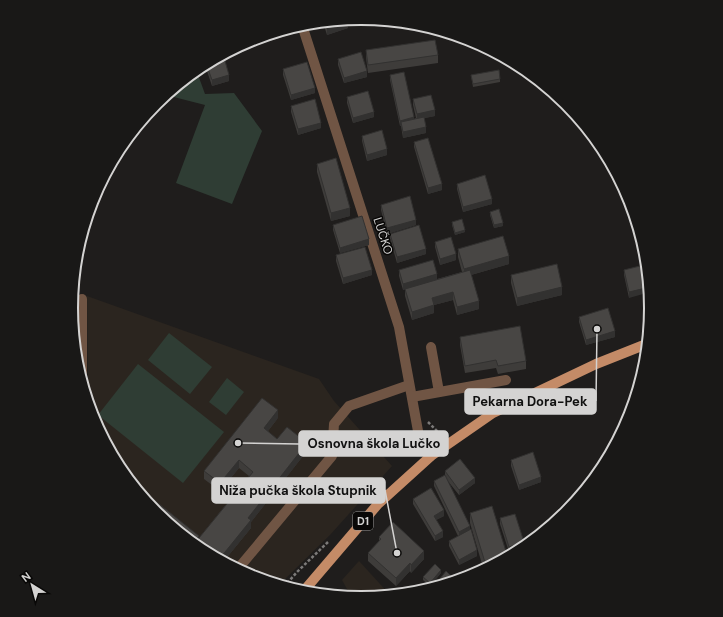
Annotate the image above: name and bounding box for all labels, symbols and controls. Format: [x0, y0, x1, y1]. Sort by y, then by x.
street label: LUČKO [369, 215, 397, 257]
callout: Pekarna Dora-Pek [465, 389, 596, 414]
text: Pekarna Dora-Pek [473, 393, 588, 410]
callout: Osnovna škola Lučko [299, 431, 448, 456]
text: Osnovna škola Lučko [308, 435, 440, 452]
callout: Niža pučka škola Stupnik [212, 478, 385, 503]
text: Niža pučka škola Stupnik [219, 482, 377, 499]
road number: D1 [353, 512, 373, 530]
north arrow [12, 565, 52, 605]
text: N [19, 569, 33, 585]

